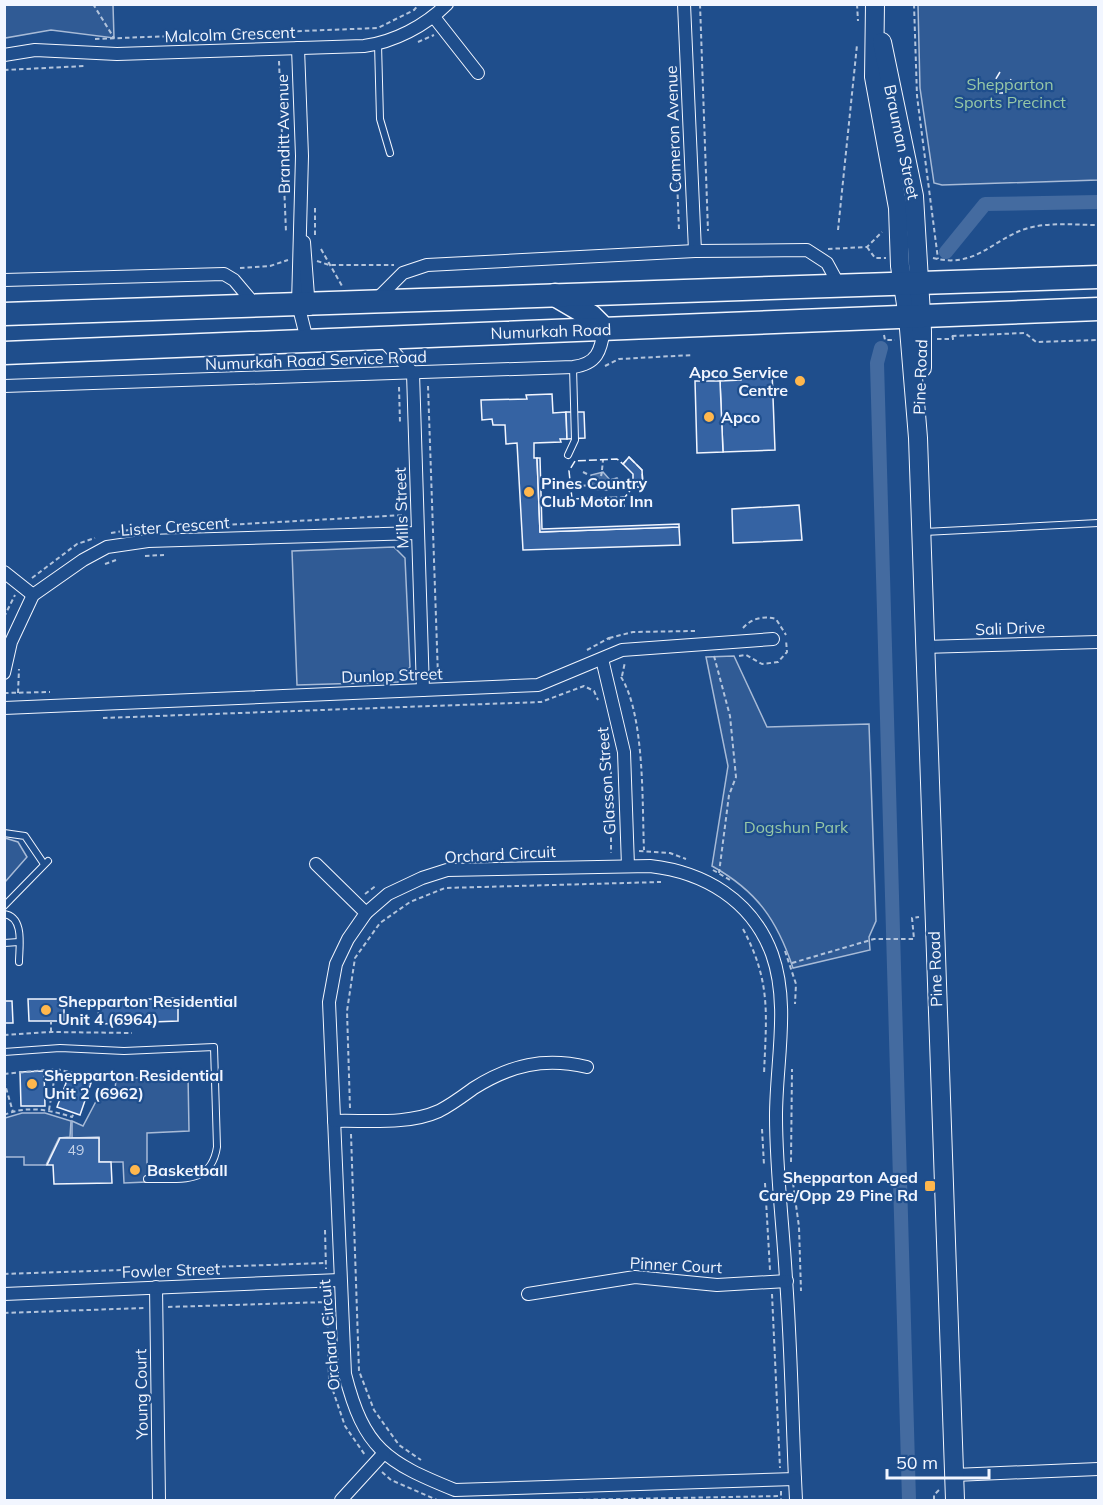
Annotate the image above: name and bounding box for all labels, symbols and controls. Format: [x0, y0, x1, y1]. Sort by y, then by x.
street label: Malcolm Crescent [164, 22, 296, 46]
street label: Cameron Avenue [661, 65, 685, 193]
street label: Branditt Avenue [272, 74, 294, 194]
park label: Shepparton Sports Precinct [954, 74, 1066, 112]
street label: Brauman Street [880, 83, 924, 202]
street label: Numurkah Road [490, 319, 612, 343]
street label: Pine Road [909, 339, 931, 415]
street label: Numurkah Road Service Road [205, 346, 427, 374]
place label: Apco Service Centre [689, 362, 788, 400]
marker: Apco Service Centre [793, 374, 807, 388]
place label: Apco [721, 407, 760, 427]
marker: Apco [702, 410, 716, 424]
street label: Mills Street [390, 467, 412, 549]
place label: Pines Country Club Motor Inn [541, 473, 653, 511]
marker: Pines Country Club Motor Inn [522, 485, 536, 499]
street label: Lister Crescent [120, 512, 231, 540]
street label: Sali Drive [975, 617, 1045, 639]
street label: Dunlop Street [341, 663, 443, 687]
street label: Glasson Street [592, 726, 620, 836]
park label: Dogshun Park [744, 817, 849, 837]
street label: Orchard Circuit [444, 841, 557, 867]
street label: Pine Road [924, 931, 946, 1007]
place label: Shepparton Residential Unit 4 (6964) [58, 991, 237, 1029]
marker: Shepparton Residential Unit 4 (6964) [39, 1003, 53, 1017]
place label: Shepparton Residential Unit 2 (6962) [44, 1065, 223, 1103]
marker: Shepparton Residential Unit 2 (6962) [25, 1077, 39, 1091]
house number: 49 [68, 1141, 84, 1159]
place label: Basketball [147, 1160, 228, 1180]
marker: Basketball [128, 1163, 142, 1177]
place label: Shepparton Aged Care/Opp 29 Pine Rd [758, 1167, 918, 1205]
marker: Shepparton Aged Care/Opp 29 Pine Rd [923, 1179, 937, 1193]
street label: Pinner Court [629, 1253, 723, 1277]
street label: Fowler Street [122, 1258, 221, 1282]
street label: Orchard Circuit [314, 1278, 344, 1391]
street label: Young Court [130, 1348, 152, 1440]
scale bar [887, 1442, 989, 1480]
text: 50 m [896, 1451, 938, 1474]

